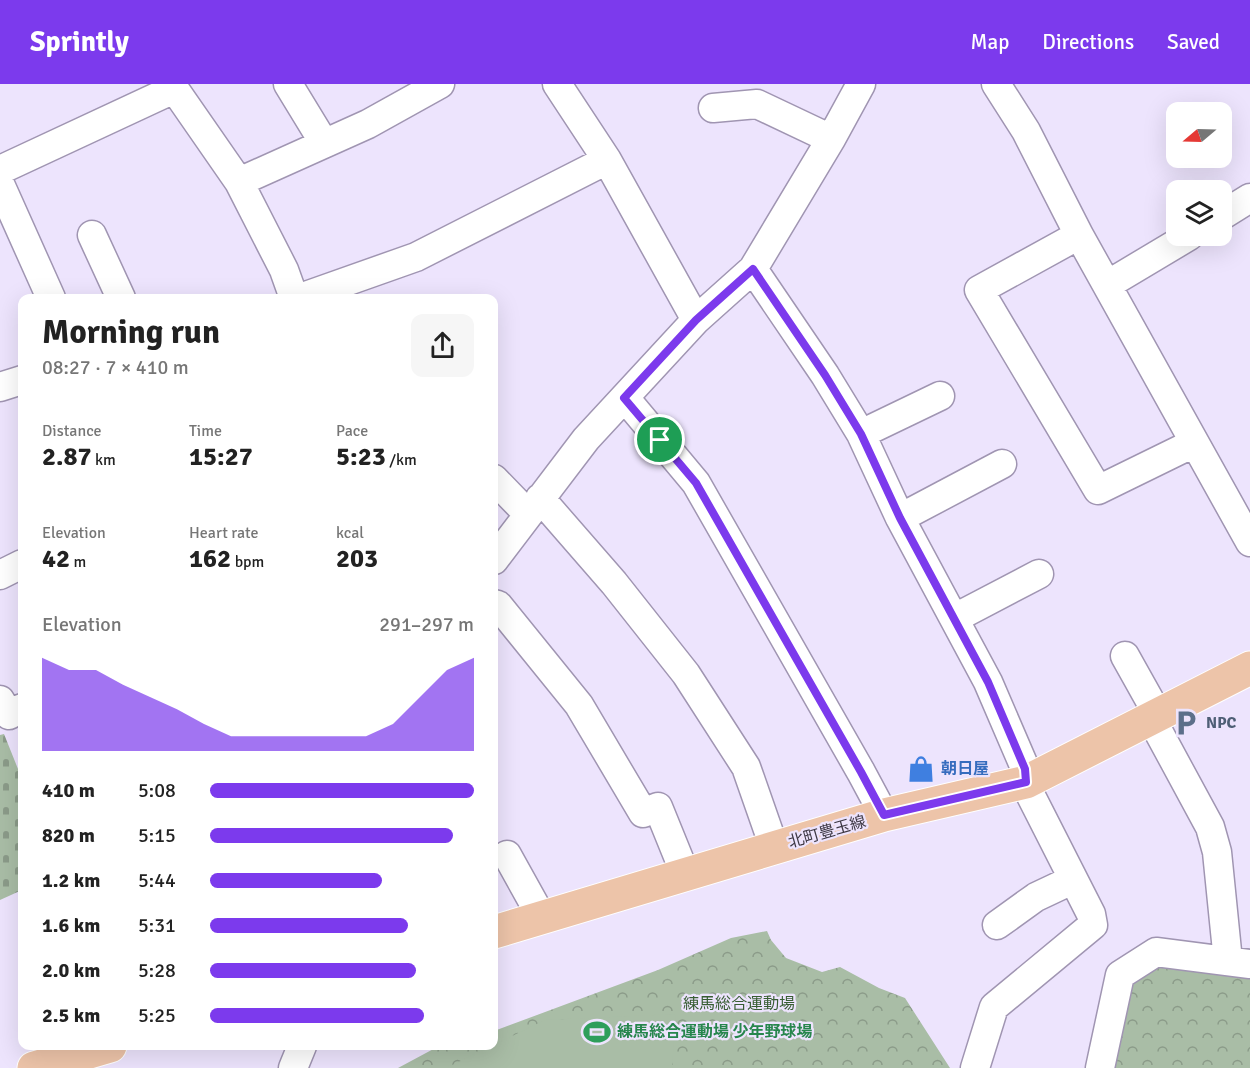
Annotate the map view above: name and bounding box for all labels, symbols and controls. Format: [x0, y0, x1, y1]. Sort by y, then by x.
text: Sprintly [30, 25, 129, 59]
text: Map [971, 29, 1009, 55]
text: Directions [1042, 29, 1134, 55]
text: Saved [1167, 29, 1220, 55]
north arrow [1166, 102, 1232, 168]
map controls [1166, 102, 1232, 246]
button: layers [1166, 180, 1232, 246]
text: Morning run [42, 312, 220, 353]
button: share [411, 314, 474, 377]
text: 08:27 · 7 × 410 m [42, 355, 189, 380]
pin [634, 414, 685, 465]
text: Distance [42, 421, 102, 441]
text: Time [189, 421, 222, 441]
text: Pace [336, 421, 368, 441]
icon: arrive [643, 423, 676, 456]
text: 2.87 [42, 441, 92, 473]
text: 15:27 [189, 441, 253, 473]
text: 5:23 [336, 441, 386, 473]
text: km [92, 450, 116, 470]
text: /km [386, 450, 417, 470]
text: Elevation [42, 523, 106, 543]
text: Heart rate [189, 523, 258, 543]
text: kcal [336, 523, 364, 543]
text: 42 [42, 543, 70, 575]
text: 162 [189, 543, 231, 575]
text: 203 [336, 543, 378, 575]
text: m [70, 552, 86, 572]
text: bpm [231, 552, 264, 572]
text: Elevation [42, 612, 122, 637]
text: 291–297 m [379, 612, 474, 637]
parking icon: NPC [1171, 708, 1201, 738]
place label: NPC [1206, 713, 1237, 733]
shop icon: 朝日屋 [906, 754, 936, 784]
place label: 朝日屋 [941, 759, 989, 779]
text: 410 m [42, 778, 95, 803]
text: 5:08 [138, 778, 176, 803]
street label: 北町豊玉線 [786, 811, 868, 853]
text: 820 m [42, 823, 95, 848]
text: 5:15 [138, 823, 176, 848]
text: 1.2 km [42, 868, 100, 893]
text: 5:44 [138, 868, 176, 893]
text: 1.6 km [42, 913, 100, 938]
text: 5:31 [138, 913, 176, 938]
text: 2.0 km [42, 958, 100, 983]
text: 5:28 [138, 958, 176, 983]
park label: 練馬総合運動場 [683, 994, 795, 1014]
text: 2.5 km [42, 1003, 100, 1028]
text: 5:25 [138, 1003, 176, 1028]
sports icon: 練馬総合運動場 少年野球場 [582, 1017, 612, 1047]
place label: 練馬総合運動場 少年野球場 [617, 1022, 813, 1042]

